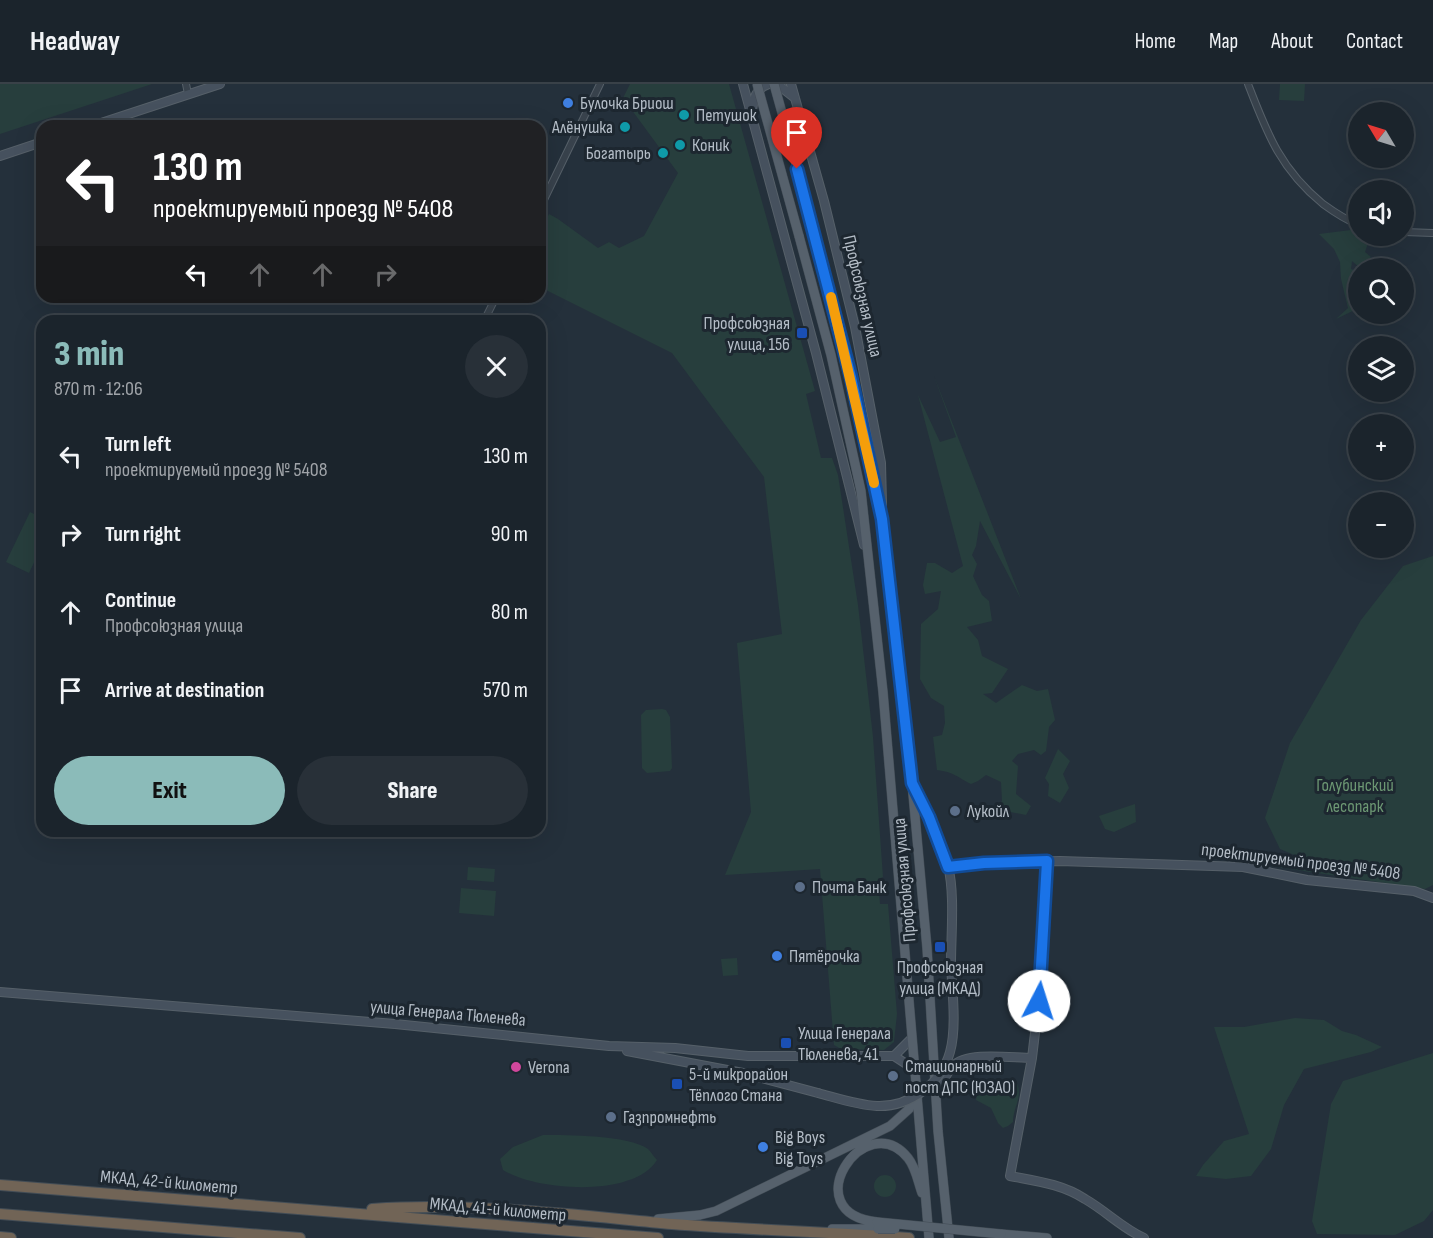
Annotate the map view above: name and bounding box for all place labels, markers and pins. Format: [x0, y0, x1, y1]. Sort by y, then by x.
place label: Булочка Бриош [580, 93, 674, 114]
marker: Булочка Бриош [561, 96, 575, 110]
place label: Петушок [696, 105, 757, 126]
pin [771, 107, 822, 169]
marker: Петушок [677, 108, 691, 122]
place label: Алёнушка [551, 117, 613, 138]
marker: Алёнушка [618, 120, 632, 134]
place label: Коник [692, 135, 729, 156]
marker: Коник [673, 138, 687, 152]
place label: Богатырь [586, 143, 651, 164]
marker: Богатырь [656, 146, 670, 160]
place label: Профсоюзная улица, 156 [704, 313, 790, 355]
marker: Профсоюзная улица, 156 [795, 326, 809, 340]
place label: Лукойл [966, 801, 1010, 822]
marker: Лукойл [948, 804, 962, 818]
place label: Почта Банк [812, 877, 886, 898]
marker: Почта Банк [793, 880, 807, 894]
marker: Профсоюзная улица (МКАД) [933, 940, 947, 954]
place label: Пятёрочка [789, 946, 860, 967]
marker: Пятёрочка [770, 949, 784, 963]
place label: Профсоюзная улица (МКАД) [897, 957, 983, 999]
place label: Улица Генерала Тюленева, 41 [798, 1023, 891, 1065]
marker: Улица Генерала Тюленева, 41 [779, 1036, 793, 1050]
place label: Стационарный пост ДПС (ЮЗАО) [905, 1056, 1015, 1098]
place label: Verona [528, 1057, 570, 1078]
marker: Verona [509, 1060, 523, 1074]
place label: 5-й микрорайон Тёплого Стана [689, 1064, 788, 1106]
marker: Стационарный пост ДПС (ЮЗАО) [886, 1069, 900, 1083]
marker: 5-й микрорайон Тёплого Стана [670, 1077, 684, 1091]
place label: Газпромнефть [623, 1107, 716, 1128]
marker: Газпромнефть [604, 1110, 618, 1124]
place label: Big Boys Big Toys [775, 1127, 825, 1169]
marker: Big Boys Big Toys [756, 1140, 770, 1154]

